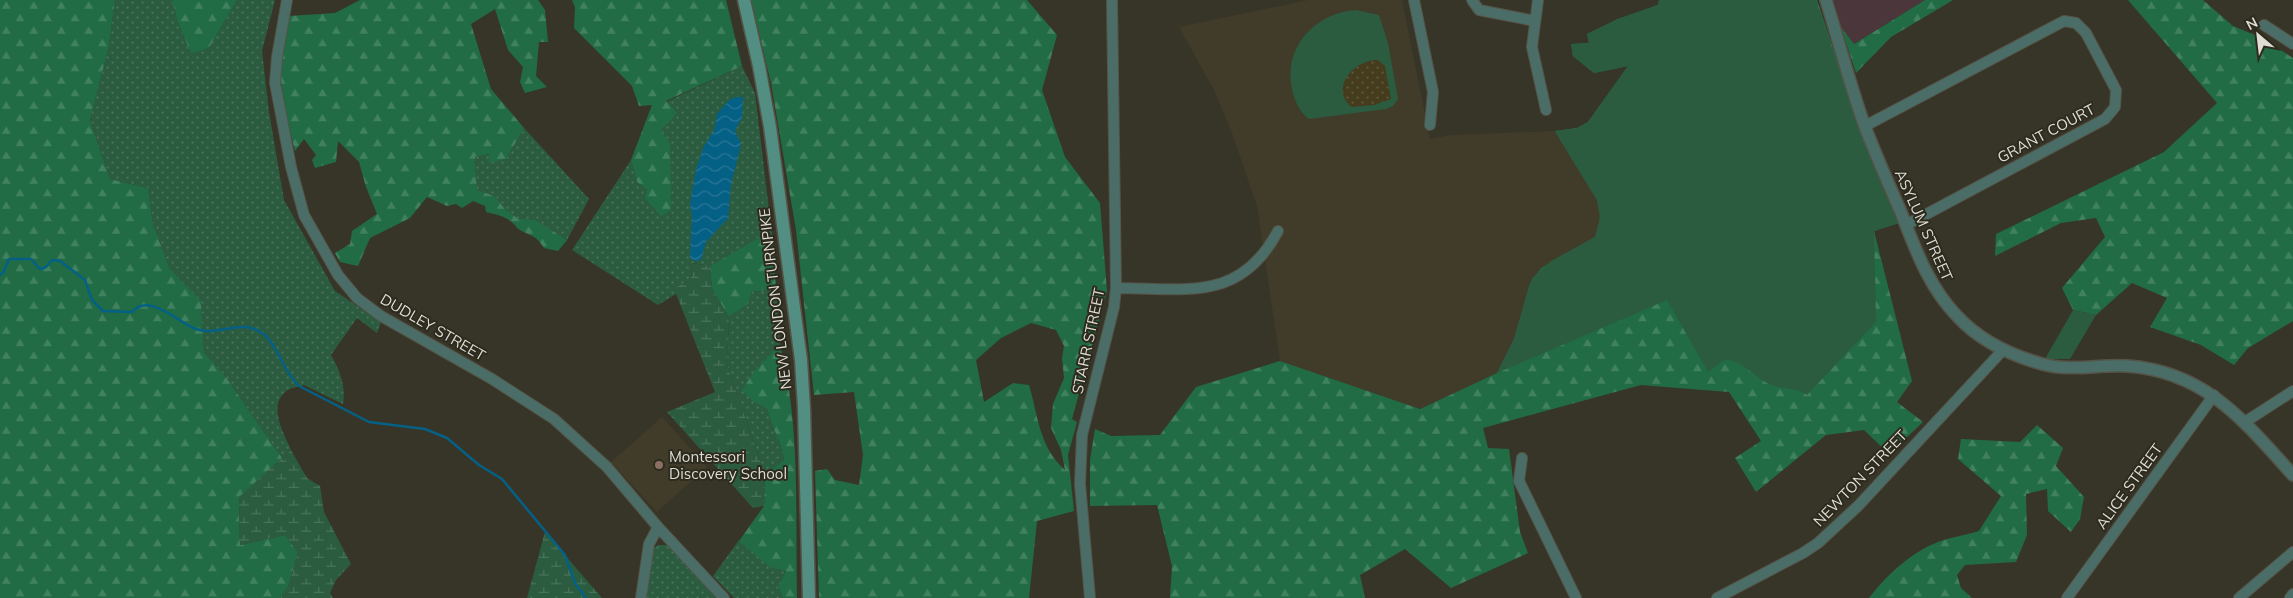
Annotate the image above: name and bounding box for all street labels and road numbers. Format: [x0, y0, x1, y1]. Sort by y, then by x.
street label: GRANT COURT [1994, 99, 2098, 167]
street label: ASYLUM STREET [1891, 166, 1957, 284]
street label: NEW LONDON TURNPIKE [754, 207, 796, 391]
street label: STARR STREET [1067, 286, 1109, 396]
street label: DUDLEY STREET [377, 289, 489, 365]
street label: NEWTON STREET [1809, 426, 1911, 530]
street label: ALICE STREET [2092, 439, 2166, 533]

